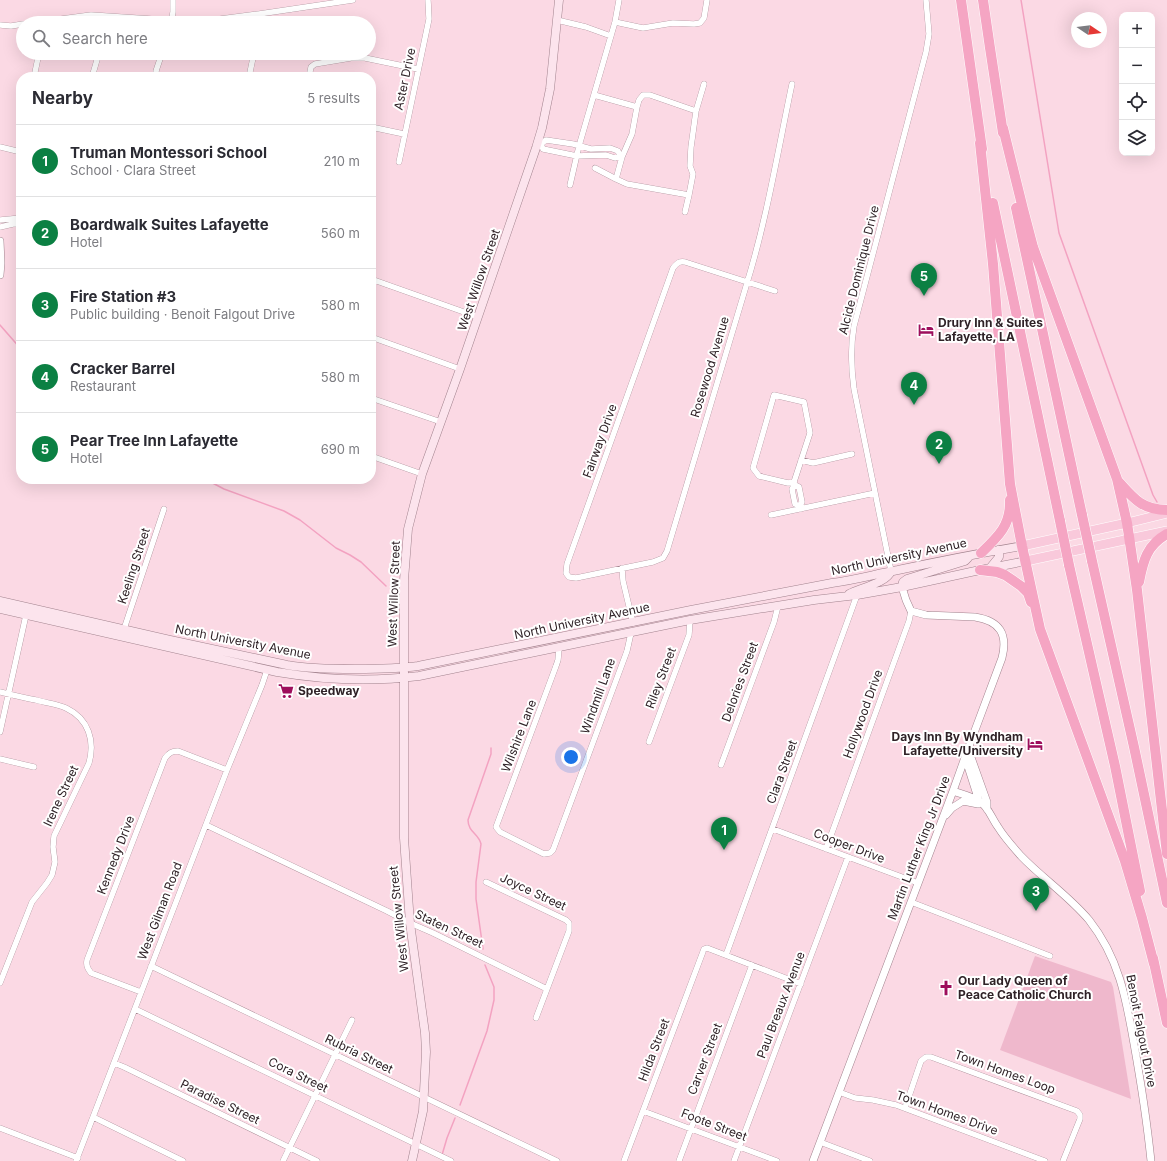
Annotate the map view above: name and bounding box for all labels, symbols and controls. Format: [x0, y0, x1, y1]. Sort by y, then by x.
north arrow [1071, 12, 1107, 48]
map controls [1119, 12, 1155, 156]
button: + [1119, 12, 1155, 48]
search box [16, 16, 376, 60]
icon: search [30, 27, 52, 49]
text: Search here [62, 29, 148, 48]
street label: Aster Drive [391, 46, 418, 111]
button: − [1119, 48, 1155, 84]
button: locate [1119, 84, 1155, 120]
text: Nearby [32, 88, 93, 108]
text: 5 results [307, 90, 360, 106]
button: layers [1119, 120, 1155, 156]
text: Truman Montessori School [70, 143, 267, 162]
text: 1 [42, 153, 48, 169]
text: 210 m [324, 153, 360, 169]
text: School · Clara Street [70, 162, 196, 178]
street label: Alcide Dominique Drive [835, 204, 882, 336]
text: Boardwalk Suites Lafayette [70, 215, 269, 234]
text: 2 [41, 225, 49, 241]
text: 560 m [321, 225, 360, 241]
street label: West Willow Street [454, 227, 503, 333]
text: Hotel [70, 234, 102, 250]
pin: 5 [911, 263, 937, 296]
text: Fire Station #3 [70, 287, 176, 306]
text: 3 [41, 297, 49, 313]
text: 580 m [321, 297, 360, 313]
text: Public building · Benoit Falgout Drive [70, 306, 295, 322]
street label: Rosewood Avenue [687, 315, 732, 419]
place label: Drury Inn & Suites Lafayette, LA [938, 315, 1043, 344]
hotel icon: Drury Inn & Suites Lafayette, LA [917, 321, 935, 339]
text: Cracker Barrel [70, 359, 175, 378]
text: 4 [41, 369, 49, 385]
text: 580 m [321, 369, 360, 385]
pin: 4 [901, 372, 927, 405]
text: Restaurant [70, 378, 136, 394]
street label: Fairway Drive [579, 402, 620, 480]
text: Pear Tree Inn Lafayette [70, 431, 238, 450]
pin: 2 [926, 431, 952, 464]
text: 5 [41, 441, 49, 457]
text: 690 m [321, 441, 360, 457]
text: Hotel [70, 450, 102, 466]
street label: Keeling Street [114, 526, 153, 606]
street label: North University Avenue [830, 535, 968, 578]
street label: West Willow Street [384, 540, 403, 647]
street label: North University Avenue [513, 599, 651, 642]
street label: North University Avenue [174, 621, 312, 662]
street label: Delories Street [718, 640, 761, 724]
street label: Riley Street [642, 645, 679, 711]
street label: Windmill Lane [577, 656, 618, 736]
street label: Hollywood Drive [840, 667, 886, 760]
supermarket icon: Speedway [277, 682, 295, 700]
place label: Speedway [298, 683, 360, 698]
street label: Wilshire Lane [498, 698, 539, 774]
place label: Days Inn By Wyndham Lafayette/University [892, 729, 1024, 758]
hotel icon: Days Inn By Wyndham Lafayette/University [1026, 735, 1044, 753]
street label: Clara Street [763, 738, 800, 806]
your location [561, 747, 581, 767]
street label: Irene Street [40, 763, 81, 829]
street label: Martin Luther King Jr Drive [884, 774, 953, 922]
street label: Kennedy Drive [94, 813, 137, 896]
pin: 1 [711, 817, 737, 850]
street label: Cooper Drive [811, 825, 887, 866]
street label: West Gilman Road [134, 860, 185, 962]
street label: West Willow Street [385, 865, 412, 973]
street label: Joyce Street [498, 870, 569, 913]
pin: 3 [1023, 878, 1049, 911]
street label: Staten Street [413, 906, 486, 951]
street label: Paul Breaux Avenue [753, 949, 808, 1060]
place label: Our Lady Queen of Peace Catholic Church [958, 973, 1091, 1002]
street label: Benoit Falgout Drive [1123, 973, 1160, 1089]
church icon: Our Lady Queen of Peace Catholic Church [937, 979, 955, 997]
street label: Hilda Street [635, 1016, 672, 1083]
street label: Carver Street [684, 1021, 725, 1097]
street label: Rubria Street [323, 1031, 396, 1076]
street label: Town Homes Loop [953, 1046, 1058, 1097]
street label: Cora Street [266, 1054, 331, 1095]
street label: Paradise Street [178, 1076, 262, 1127]
street label: Town Homes Drive [894, 1087, 1000, 1138]
street label: Foote Street [679, 1105, 749, 1144]

